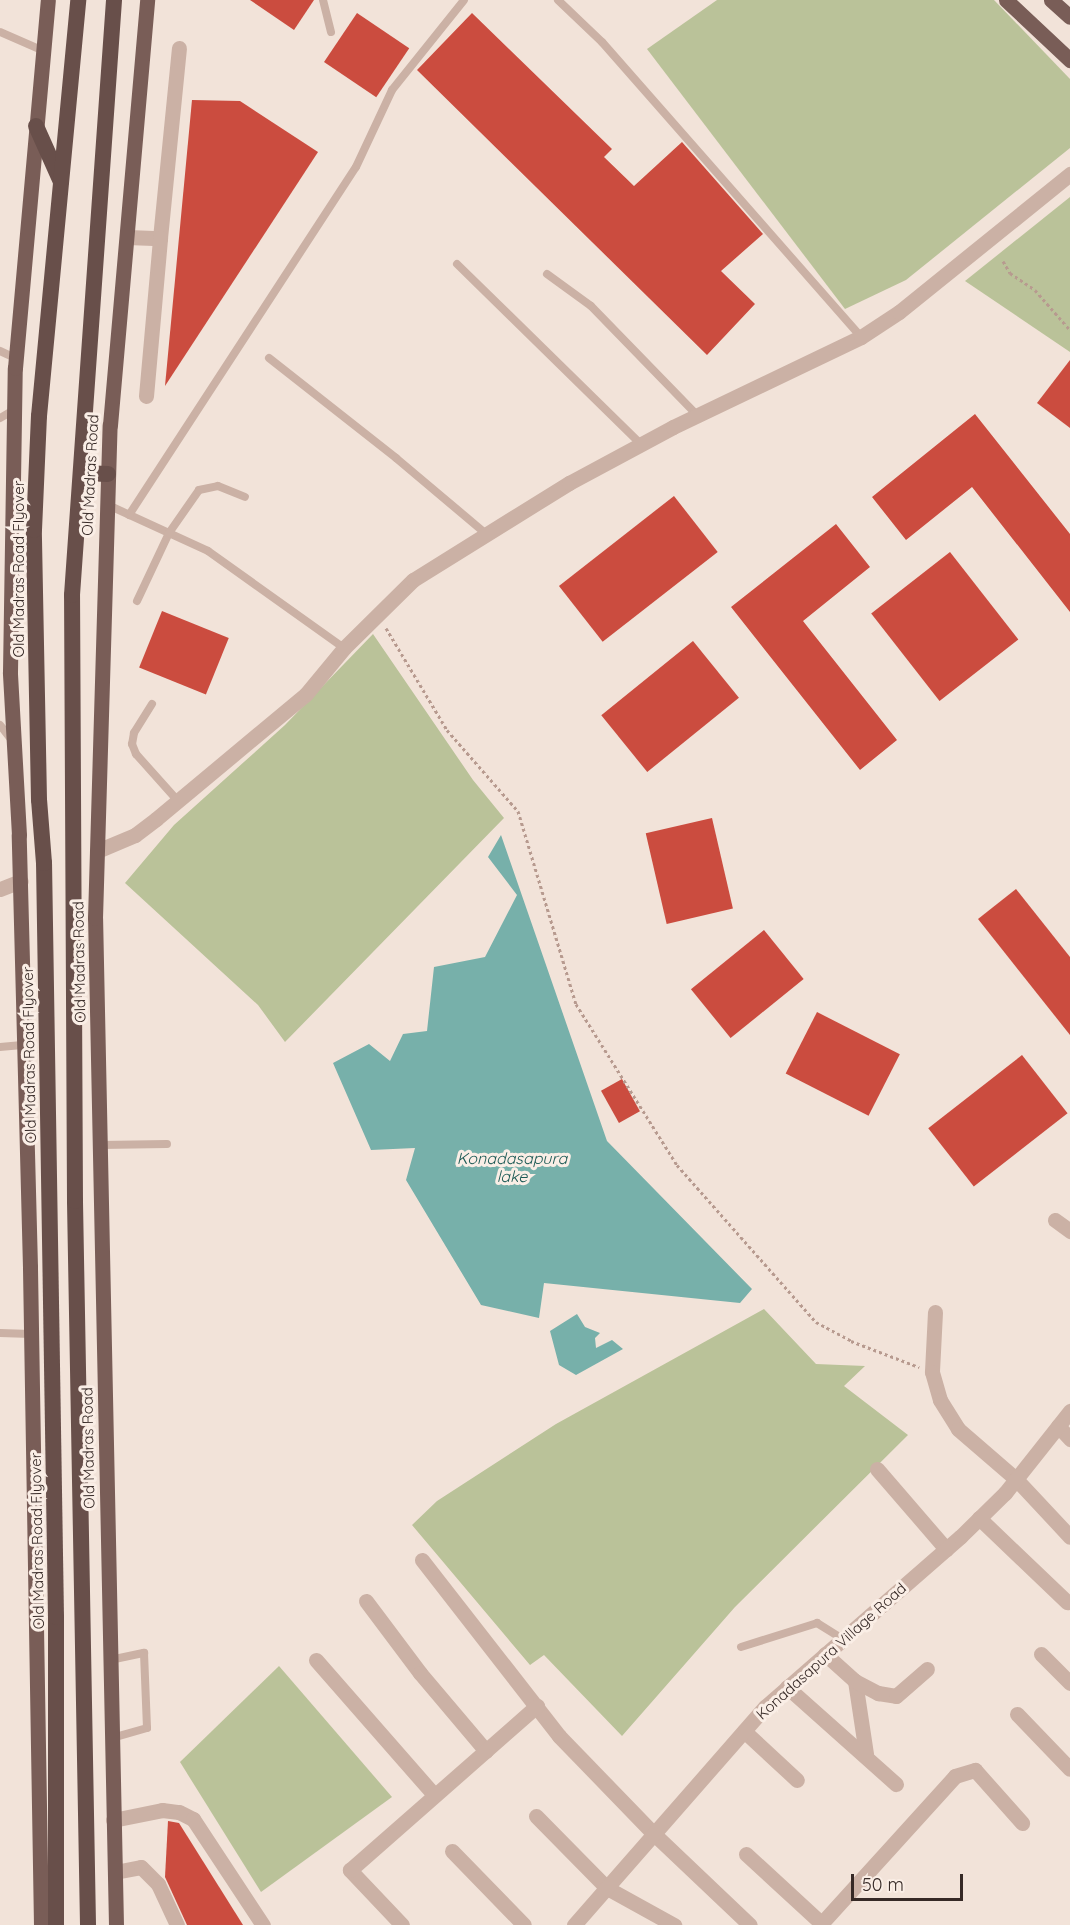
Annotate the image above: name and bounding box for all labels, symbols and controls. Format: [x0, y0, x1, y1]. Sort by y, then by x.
street label: Old Madras Road [78, 414, 102, 536]
street label: Old Madras Road Flyover [10, 481, 28, 657]
street label: Old Madras Road [69, 901, 89, 1023]
street label: Old Madras Road Flyover [18, 966, 40, 1144]
water label: Konadasapura lake [457, 1148, 567, 1186]
street label: Old Madras Road [78, 1387, 98, 1509]
street label: Old Madras Road Flyover [26, 1452, 48, 1630]
street label: Konadasapura Village Road [752, 1579, 910, 1723]
scale bar [854, 1862, 966, 1900]
text: 50 m [862, 1873, 904, 1896]

